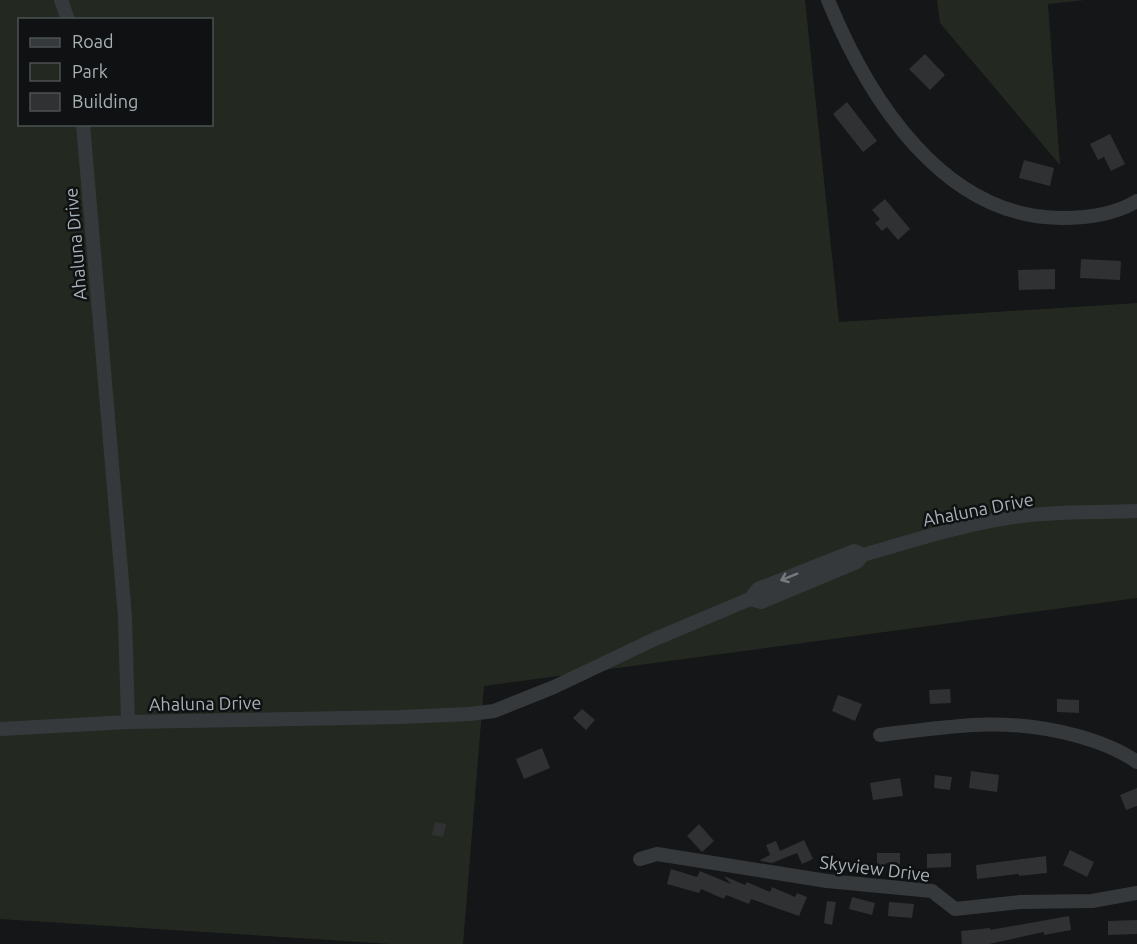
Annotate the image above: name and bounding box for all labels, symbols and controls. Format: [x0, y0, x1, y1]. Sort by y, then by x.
legend [18, 18, 213, 126]
text: Road [72, 31, 114, 51]
text: Park [72, 61, 108, 81]
text: Building [72, 91, 138, 111]
street label: Ahaluna Drive [60, 187, 90, 301]
street label: Ahaluna Drive [921, 488, 1035, 530]
one-way arrow [780, 572, 799, 583]
street label: Ahaluna Drive [149, 692, 261, 714]
street label: Skyview Drive [819, 851, 931, 885]

